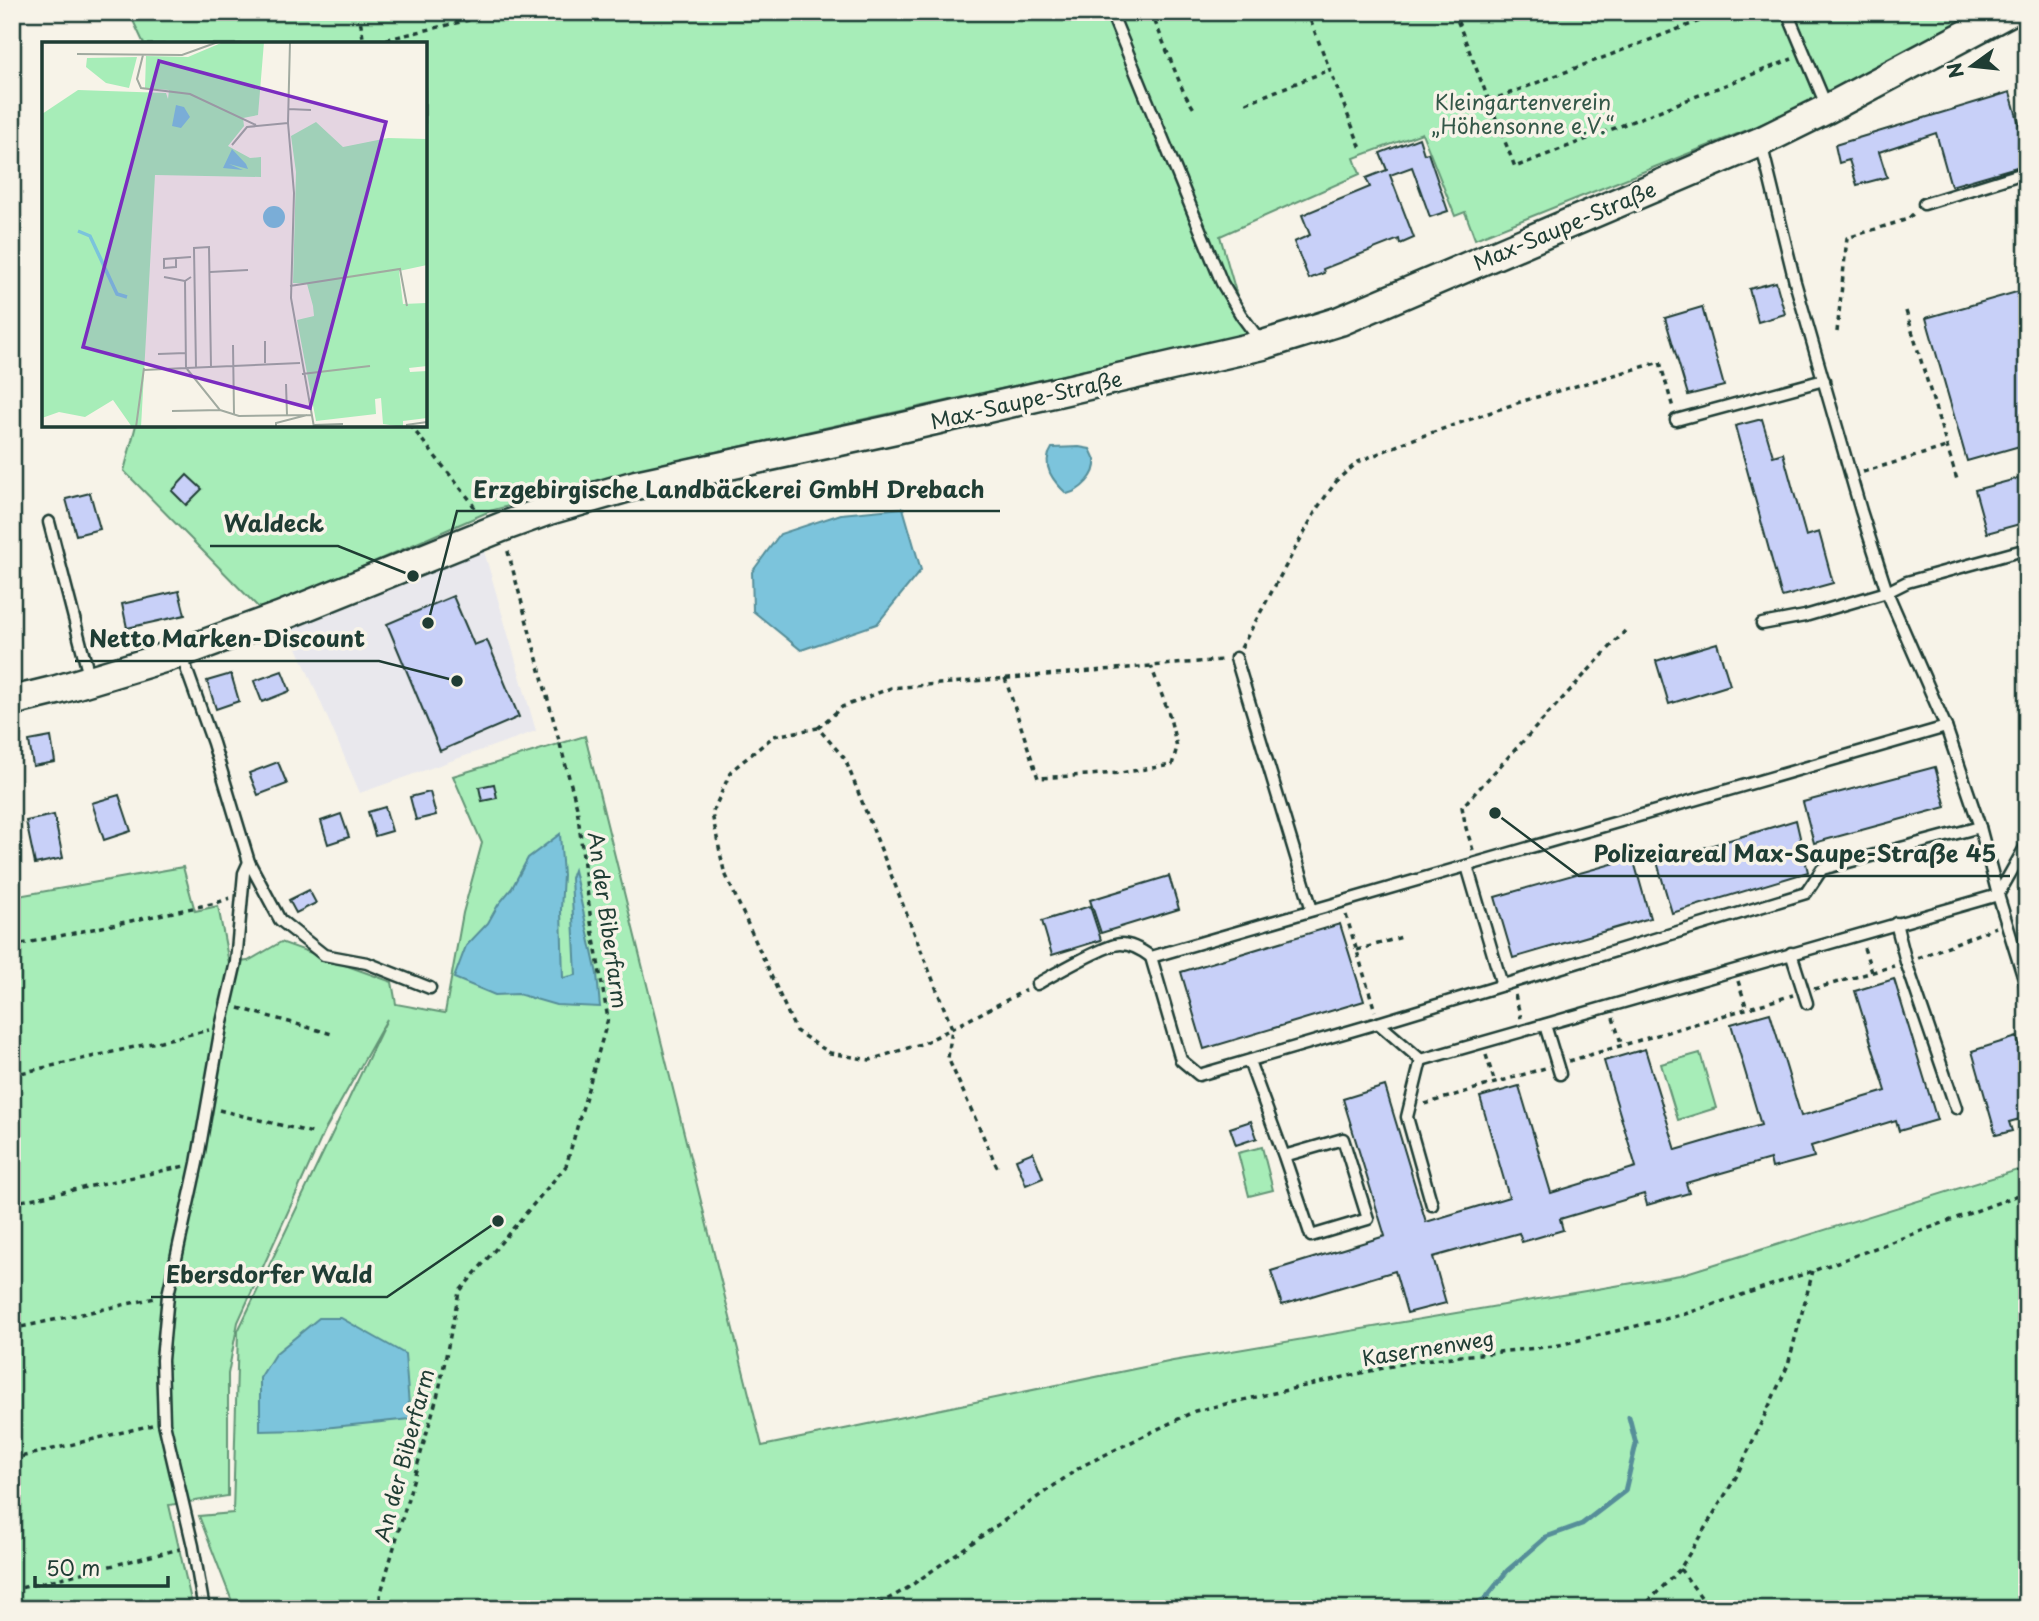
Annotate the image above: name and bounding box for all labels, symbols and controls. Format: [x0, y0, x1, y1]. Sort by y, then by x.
north arrow [1938, 32, 2008, 102]
inset map [42, 42, 427, 427]
text: N [1939, 60, 1970, 82]
park label: Kleingartenverein „Höhensonne e.V.“ [1432, 85, 1614, 141]
street label: Max-Saupe-Straße [1468, 172, 1660, 278]
street label: Max-Saupe-Straße [927, 361, 1125, 437]
callout: Erzgebirgische Landbäckerei GmbH Drebach [457, 467, 1000, 511]
text: Erzgebirgische Landbäckerei GmbH Drebach [473, 471, 985, 506]
callout: Waldeck [210, 502, 338, 546]
text: Waldeck [224, 505, 325, 540]
callout: Netto Marken-Discount [75, 617, 379, 661]
text: Netto Marken-Discount [89, 620, 365, 655]
street label: An der Biberfarm [581, 830, 637, 1010]
callout: Polizeiareal Max-Saupe-Straße 45 [1579, 832, 2010, 876]
text: Polizeiareal Max-Saupe-Straße 45 [1593, 835, 1997, 870]
callout: Ebersdorfer Wald [151, 1253, 387, 1297]
text: Ebersdorfer Wald [166, 1256, 373, 1291]
street label: Kasernenweg [1360, 1321, 1496, 1373]
street label: An der Biberfarm [365, 1365, 441, 1545]
scale bar [35, 1544, 168, 1588]
text: 50 m [46, 1551, 100, 1583]

